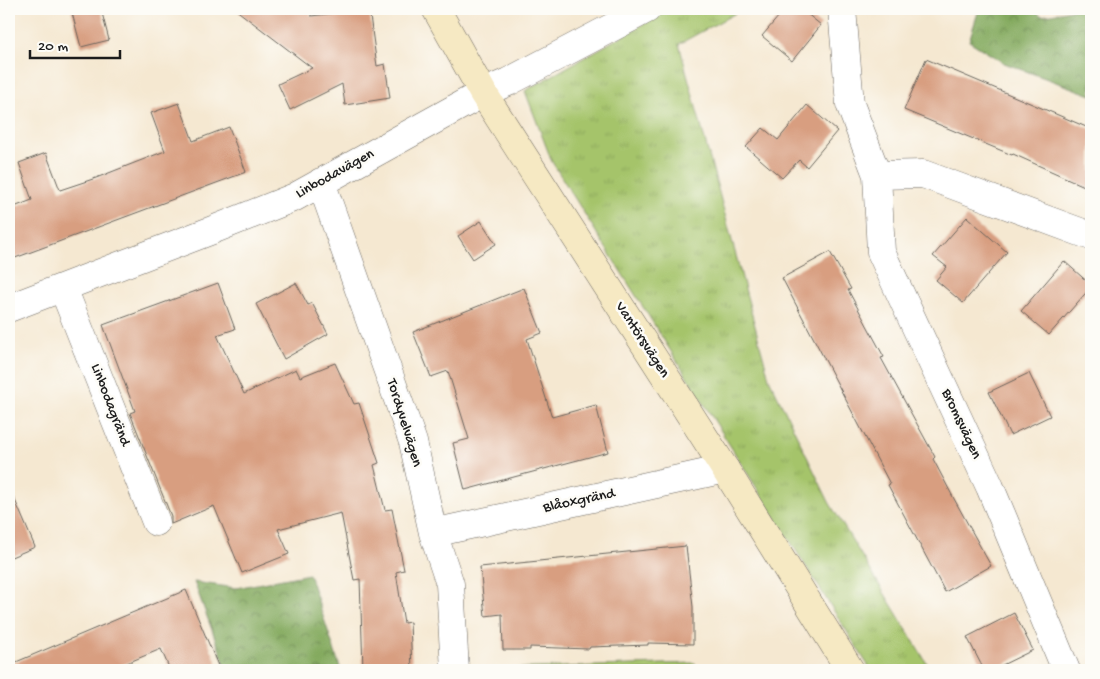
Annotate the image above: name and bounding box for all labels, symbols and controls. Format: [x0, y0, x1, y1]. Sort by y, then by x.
scale bar [30, 28, 120, 60]
text: 20 m [38, 38, 68, 56]
street label: Linbodavägen [293, 145, 377, 203]
street label: Vantörsvägen [610, 298, 673, 381]
street label: Linbodagränd [86, 361, 134, 450]
street label: Tordyvelvägen [382, 376, 426, 469]
street label: Bromsvägen [937, 385, 985, 462]
street label: Blåoxgränd [540, 484, 618, 518]

